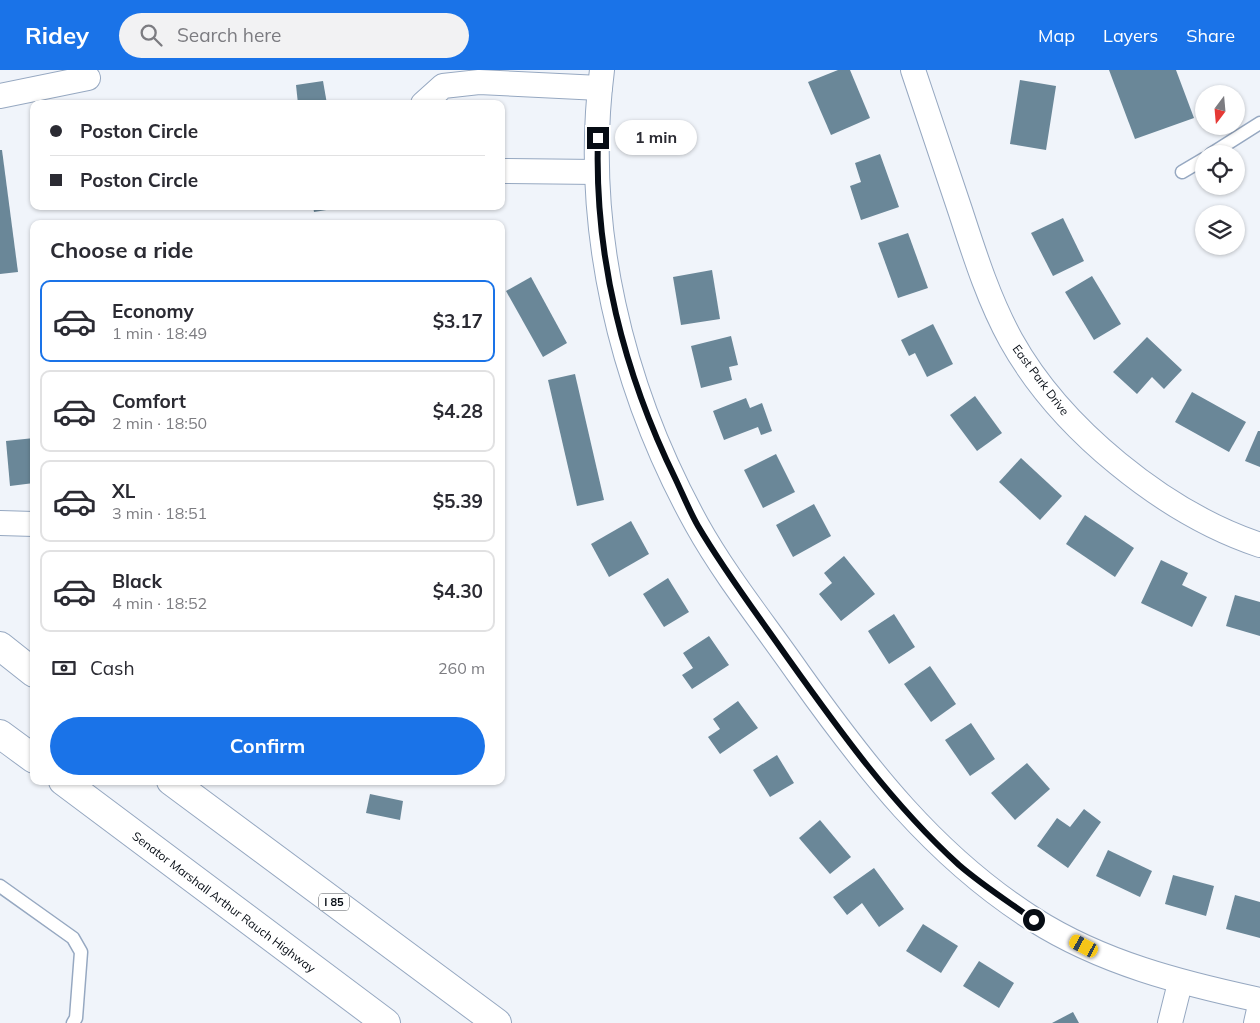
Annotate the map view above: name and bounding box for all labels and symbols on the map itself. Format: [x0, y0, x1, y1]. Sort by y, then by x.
north arrow [1195, 85, 1245, 135]
callout: 1 min [616, 120, 698, 156]
route end [587, 127, 609, 149]
street label: East Park Drive [1009, 342, 1073, 418]
street label: Senator Marshall Arthur Rauch Highway [130, 828, 319, 976]
road number: I 85 [319, 894, 349, 910]
route start [1023, 909, 1045, 931]
car [1067, 932, 1100, 960]

